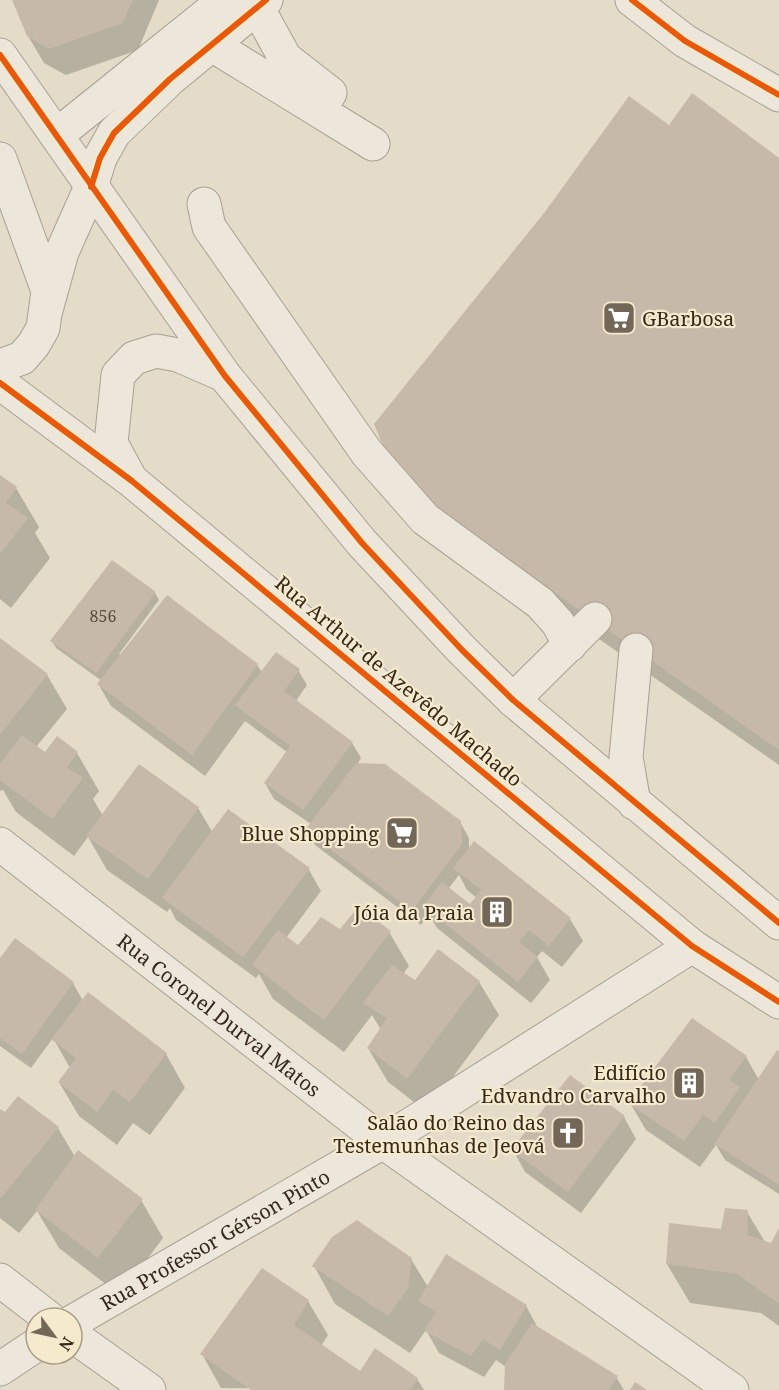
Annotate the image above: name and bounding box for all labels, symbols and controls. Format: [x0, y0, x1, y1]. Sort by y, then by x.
supermarket icon: GBarbosa [601, 300, 637, 336]
place label: GBarbosa [642, 305, 734, 332]
street label: Rua Arthur de Azevêdo Machado [270, 569, 528, 793]
house number: 856 [90, 605, 116, 627]
supermarket icon: Blue Shopping [384, 815, 420, 851]
place label: Blue Shopping [241, 820, 379, 847]
building icon: Jóia da Praia [479, 894, 515, 930]
place label: Jóia da Praia [353, 899, 474, 926]
street label: Rua Coronel Durval Matos [112, 927, 327, 1102]
place label: Edifício Edvandro Carvalho [481, 1059, 666, 1109]
building icon: Edifício Edvandro Carvalho [671, 1065, 707, 1101]
place label: Salão do Reino das Testemunhas de Jeová [333, 1109, 545, 1159]
church icon: Salão do Reino das Testemunhas de Jeová [550, 1115, 586, 1151]
street label: Rua Professor Gérson Pinto [95, 1162, 334, 1316]
north arrow [24, 1306, 84, 1366]
text: N [54, 1333, 79, 1356]

